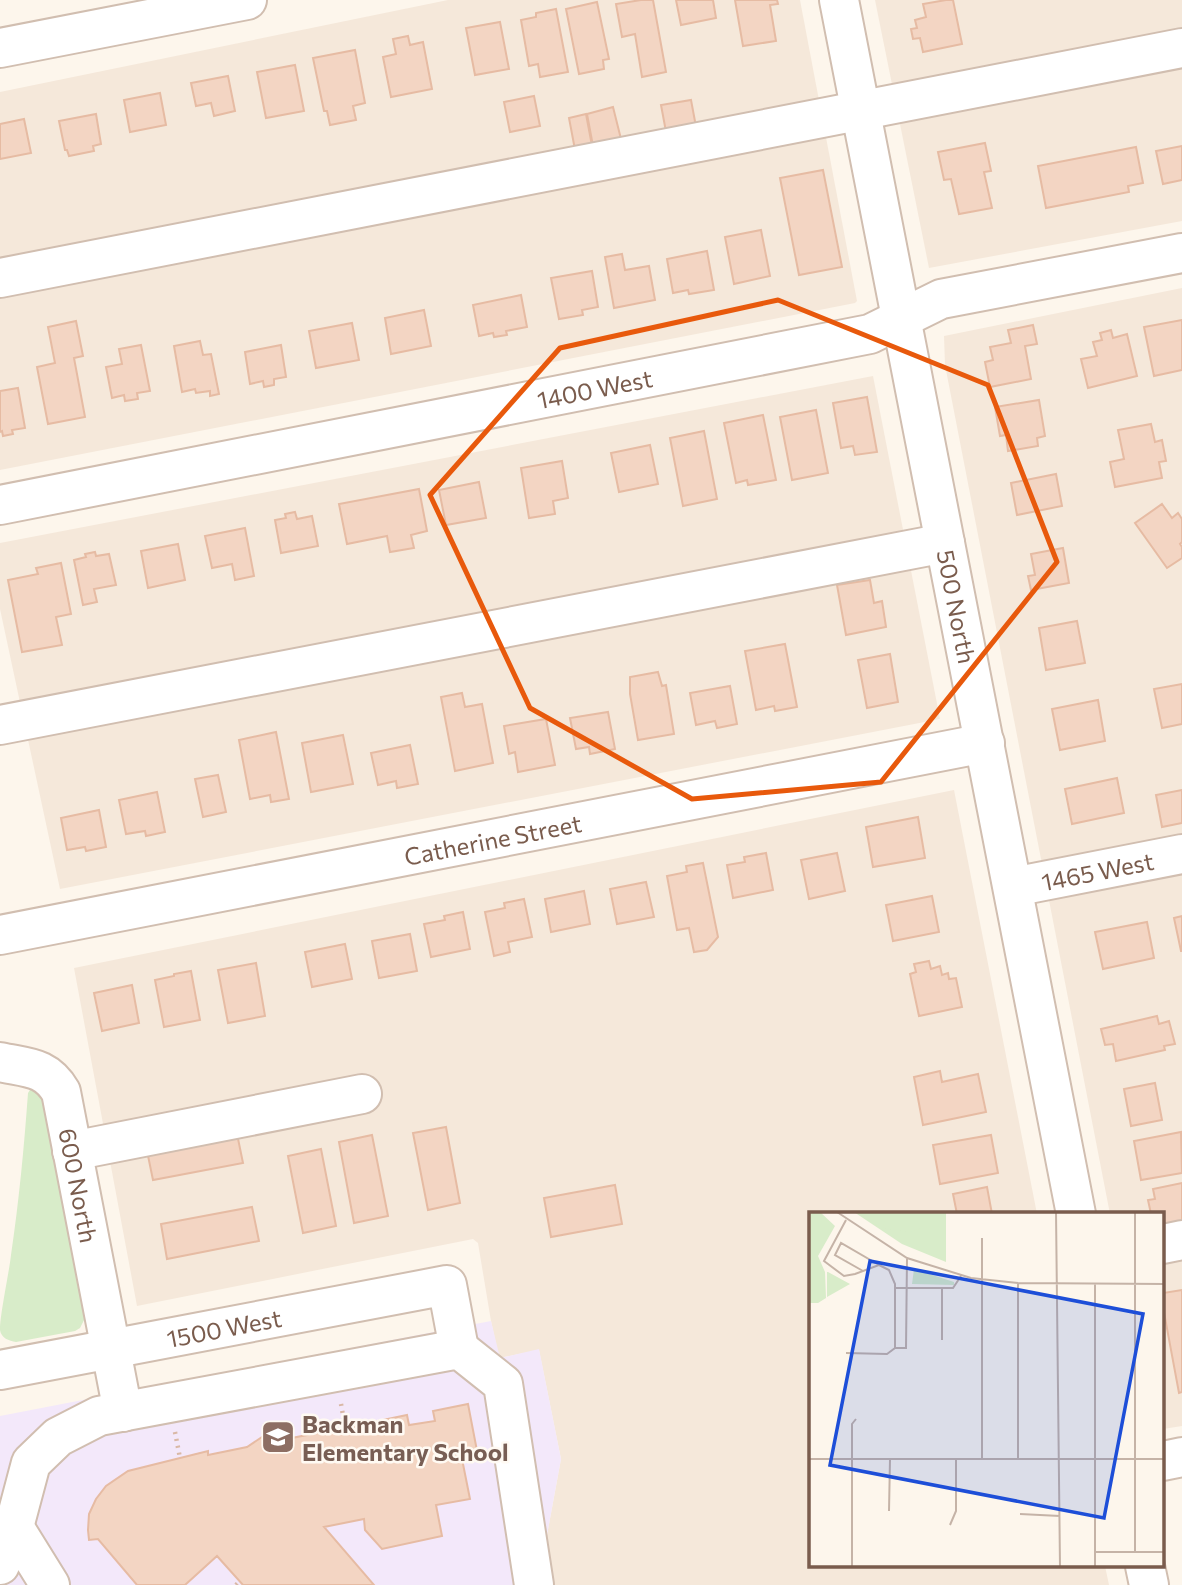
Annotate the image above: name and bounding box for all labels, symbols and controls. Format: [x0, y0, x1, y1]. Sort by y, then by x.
street label: 1400 West [535, 363, 655, 414]
street label: 500 North [932, 547, 983, 666]
street label: Catherine Street [402, 807, 584, 870]
street label: 1465 West [1039, 845, 1156, 896]
street label: 600 North [54, 1126, 104, 1245]
inset map [809, 1212, 1164, 1568]
street label: 1500 West [164, 1302, 284, 1353]
place label: Backman Elementary School [302, 1409, 509, 1466]
school or university icon: Backman Elementary School [259, 1418, 297, 1456]

